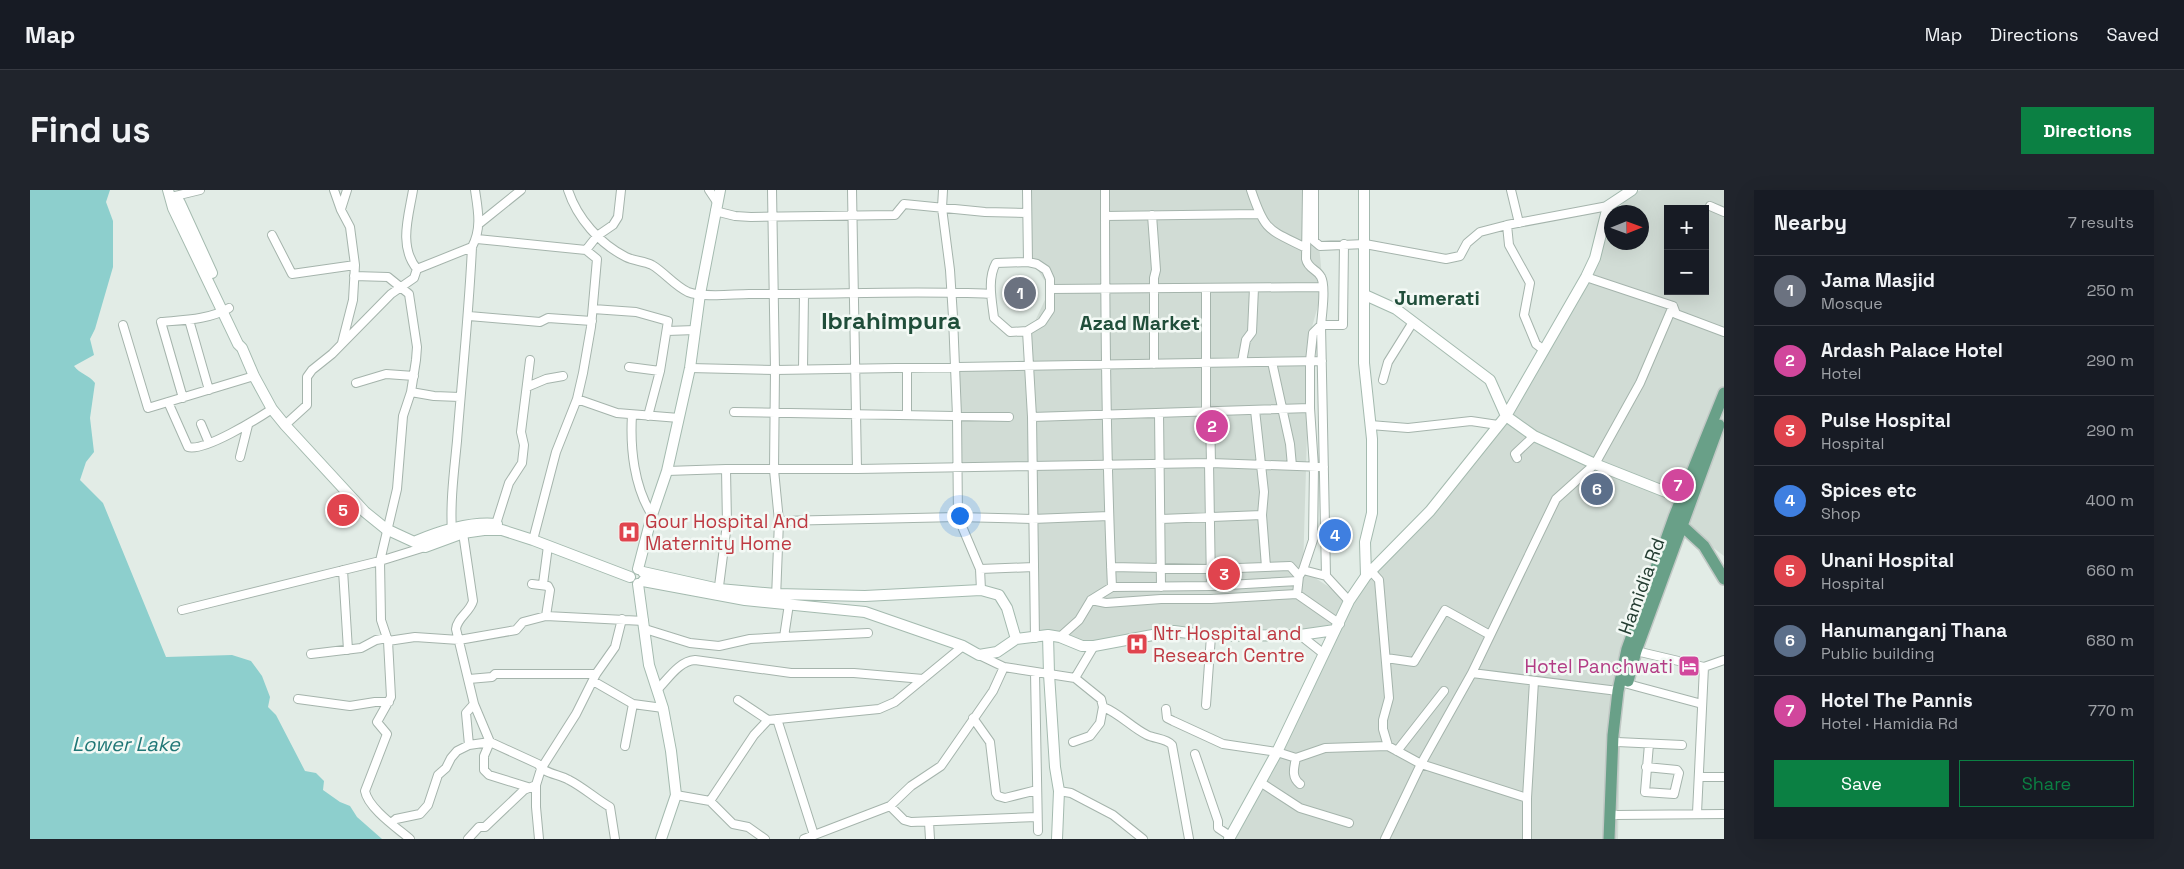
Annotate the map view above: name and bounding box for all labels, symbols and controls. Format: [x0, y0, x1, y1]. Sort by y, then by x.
text: Map [25, 19, 75, 50]
text: Map [1925, 23, 1962, 46]
text: Directions [1990, 23, 2079, 46]
text: Saved [2107, 23, 2159, 46]
button: Directions [2021, 107, 2154, 154]
text: Find us [30, 108, 151, 152]
north arrow [1604, 205, 1649, 250]
map controls [1664, 205, 1709, 295]
button: + [1664, 205, 1709, 250]
text: Nearby [1774, 209, 1847, 236]
text: 7 results [2068, 212, 2134, 233]
button: − [1664, 250, 1709, 295]
text: Jama Masjid [1821, 268, 1935, 293]
pin: 1 [1004, 274, 1036, 312]
text: 1 [1786, 280, 1794, 301]
text: 250 m [2087, 280, 2134, 301]
district label: Jumerati [1394, 285, 1480, 311]
text: Mosque [1821, 293, 1883, 314]
district label: Ibrahimpura [821, 305, 961, 336]
district label: Azad Market [1080, 310, 1200, 336]
text: Ardash Palace Hotel [1821, 338, 2003, 363]
text: 2 [1785, 350, 1795, 371]
text: 290 m [2086, 350, 2134, 371]
text: Hotel [1821, 363, 1862, 384]
pin: 2 [1196, 407, 1228, 445]
text: Pulse Hospital [1821, 408, 1951, 433]
text: 3 [1785, 420, 1795, 441]
text: 290 m [2086, 420, 2134, 441]
text: Hospital [1821, 433, 1884, 454]
pin: 7 [1662, 466, 1694, 504]
pin: 6 [1581, 470, 1613, 508]
text: Spices etc [1821, 478, 1917, 503]
text: 4 [1785, 490, 1795, 511]
text: 400 m [2086, 490, 2134, 511]
pin: 5 [327, 491, 359, 529]
your location [947, 503, 973, 529]
text: Shop [1821, 503, 1861, 524]
place label: Gour Hospital And Maternity Home [645, 509, 809, 556]
pin: 4 [1319, 516, 1351, 554]
hospital icon: Gour Hospital And Maternity Home [617, 520, 641, 544]
street label: Hamidia Rd [1612, 534, 1671, 638]
text: Unani Hospital [1821, 548, 1954, 573]
pin: 3 [1208, 555, 1240, 593]
text: 5 [1785, 560, 1795, 581]
text: 660 m [2086, 560, 2134, 581]
text: Hospital [1821, 573, 1884, 594]
text: Hanumanganj Thana [1821, 618, 2007, 643]
place label: Ntr Hospital and Research Centre [1153, 621, 1305, 668]
text: 6 [1785, 630, 1795, 651]
text: 680 m [2086, 630, 2134, 651]
hospital icon: Ntr Hospital and Research Centre [1125, 632, 1149, 656]
text: Public building [1821, 643, 1934, 664]
place label: Hotel Panchwati [1525, 654, 1673, 679]
hotel icon: Hotel Panchwati [1677, 654, 1701, 678]
text: Hotel The Pannis [1821, 688, 1973, 713]
text: 7 [1786, 700, 1794, 721]
text: 770 m [2088, 700, 2134, 721]
text: Hotel · Hamidia Rd [1821, 713, 1958, 734]
water label: Lower Lake [72, 731, 181, 757]
button: Save [1774, 760, 1949, 807]
button: Share [1959, 760, 2134, 807]

